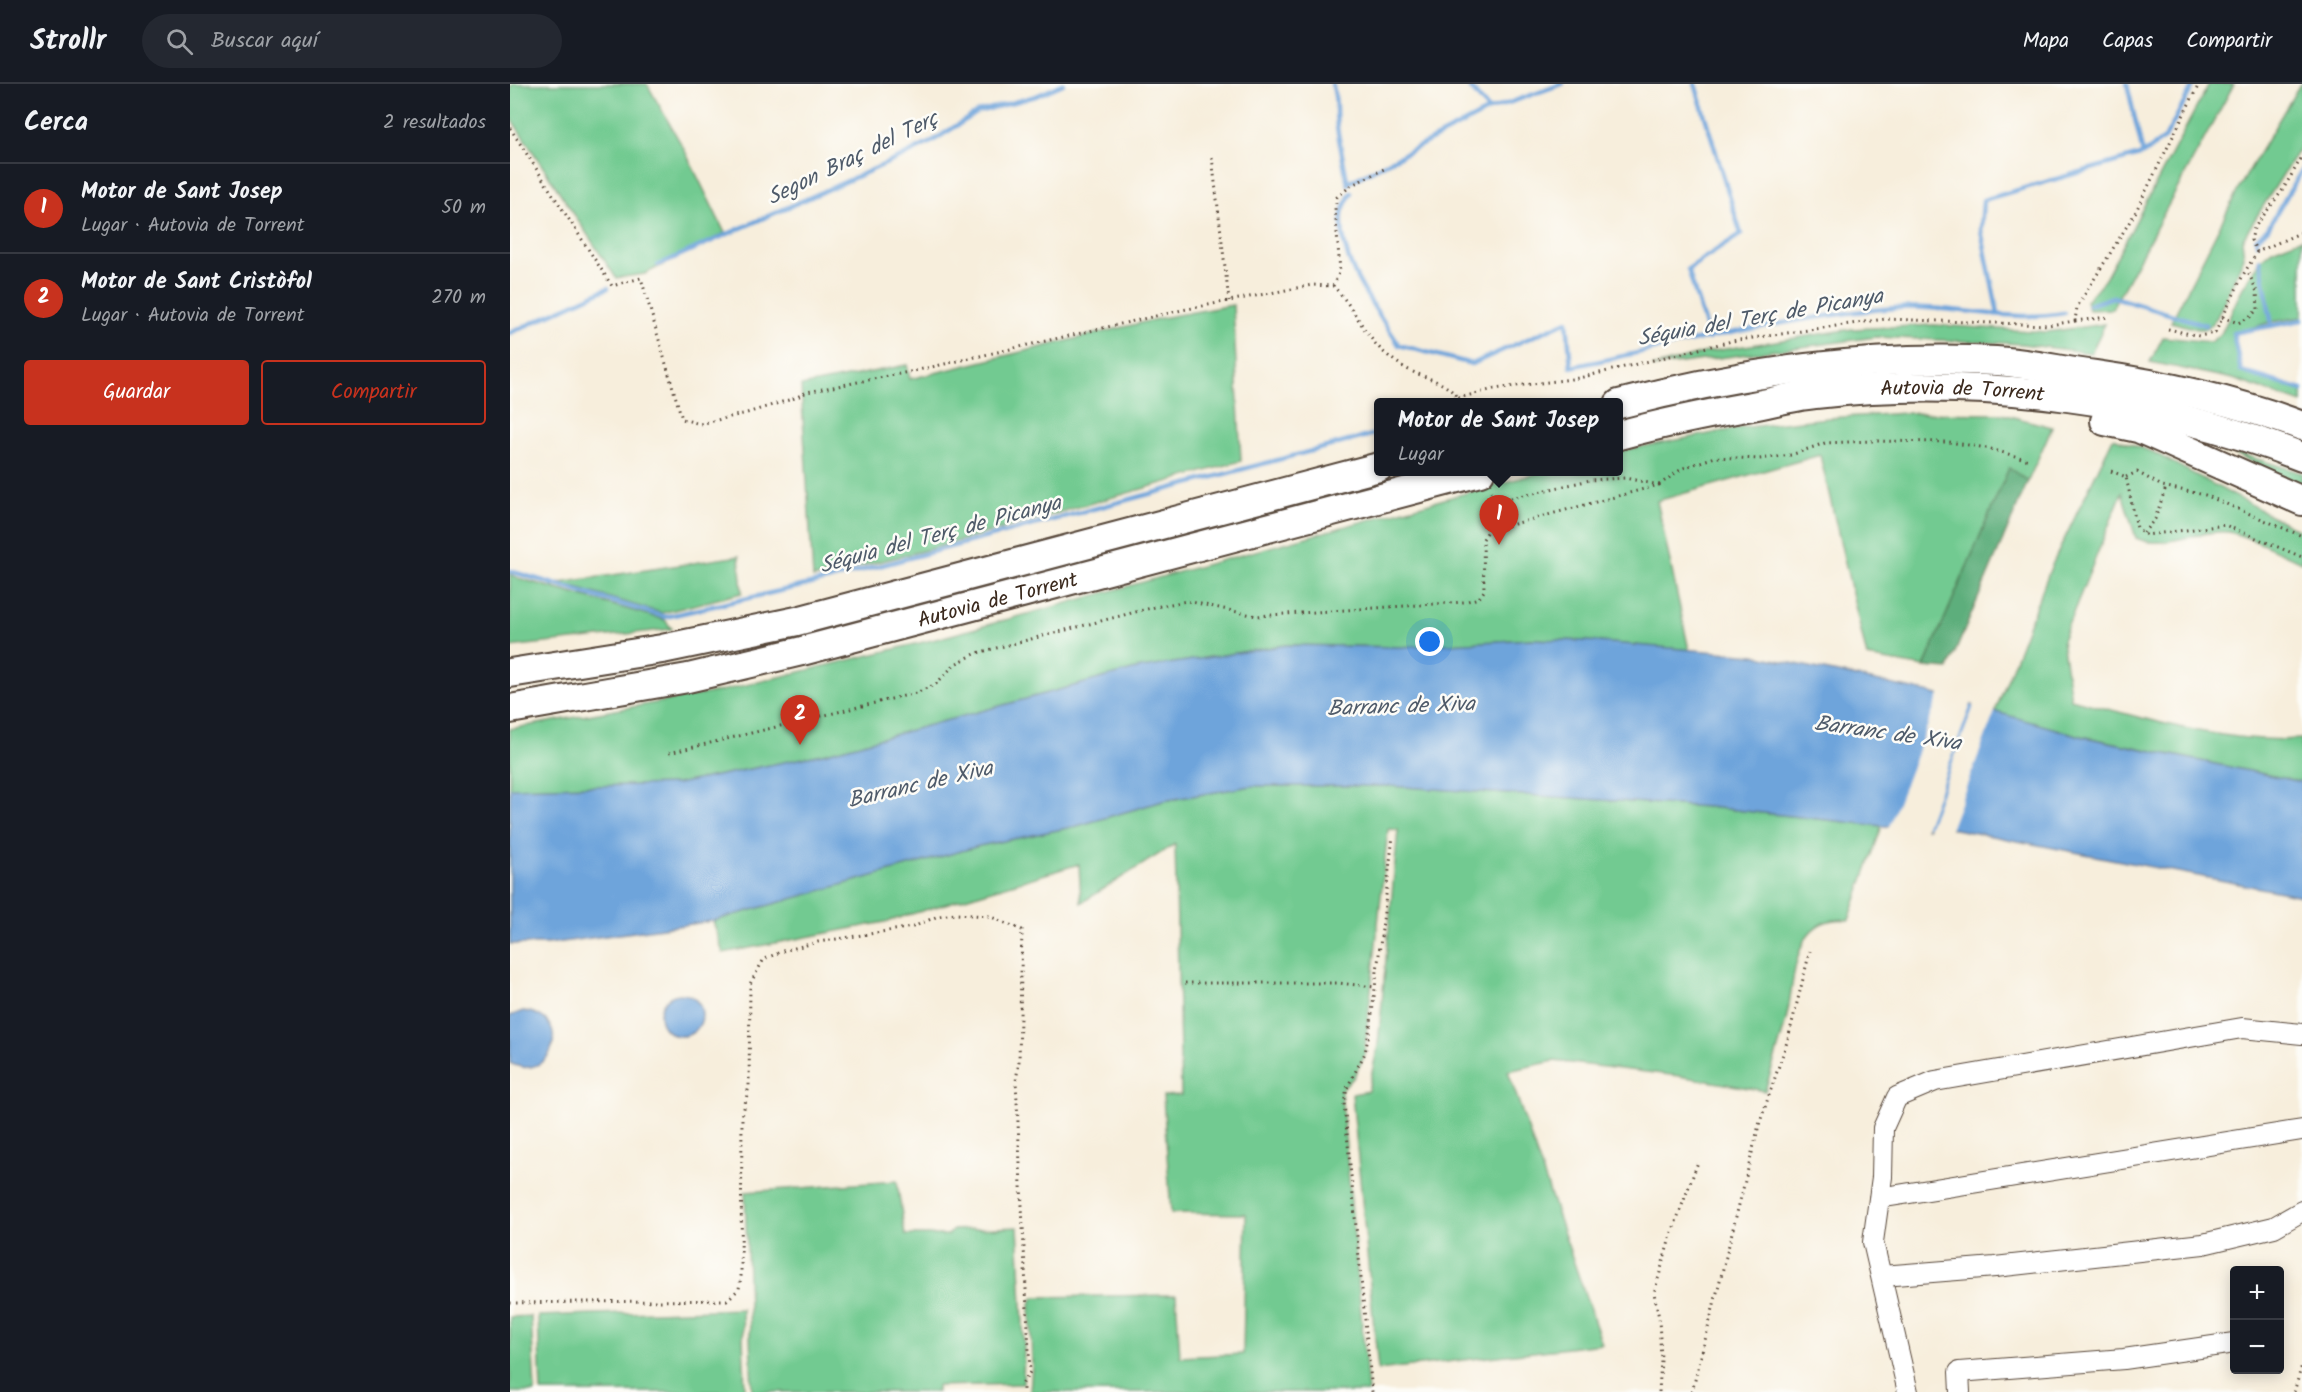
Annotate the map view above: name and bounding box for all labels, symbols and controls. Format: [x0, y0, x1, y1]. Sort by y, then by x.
search box [142, 14, 562, 68]
text: Strollr [30, 19, 106, 64]
text: Buscar aquí [211, 24, 318, 59]
icon: search [163, 25, 196, 58]
text: Mapa [2023, 25, 2069, 58]
text: Capas [2102, 25, 2153, 58]
text: Compartir [2186, 25, 2272, 58]
text: Cerca [24, 102, 88, 144]
water label: Segon Braç del Terç [762, 102, 947, 216]
text: 2 resultados [383, 107, 486, 139]
text: Motor de Sant Josep [81, 175, 283, 210]
text: 1 [40, 192, 47, 224]
text: 50 m [441, 192, 486, 224]
text: Lugar · Autovia de Torrent [81, 210, 304, 242]
text: Motor de Sant Cristòfol [81, 265, 312, 300]
water label: Séquia del Terç de Picanya [1635, 279, 1888, 357]
text: 2 [38, 282, 49, 314]
text: 270 m [431, 282, 486, 314]
text: Lugar · Autovia de Torrent [81, 300, 304, 332]
button: Guardar [24, 360, 249, 425]
button: Compartir [261, 360, 486, 425]
street label: Autovia de Torrent [1880, 372, 2047, 412]
popup [1374, 398, 1623, 476]
text: Motor de Sant Josep [1398, 404, 1599, 439]
text: Lugar [1398, 439, 1444, 471]
water label: Séquia del Terç de Picanya [816, 486, 1067, 585]
pin: 1 [1480, 496, 1518, 545]
street label: Autovia de Torrent [914, 564, 1082, 638]
your location [1415, 627, 1444, 656]
water label: Barranc de Xiva [1327, 687, 1477, 728]
pin: 2 [780, 696, 820, 745]
water label: Barranc de Xiva [1812, 707, 1965, 762]
water label: Barranc de Xiva [845, 751, 998, 819]
map controls [2230, 1266, 2284, 1374]
button: + [2230, 1266, 2284, 1320]
button: − [2230, 1320, 2284, 1374]

